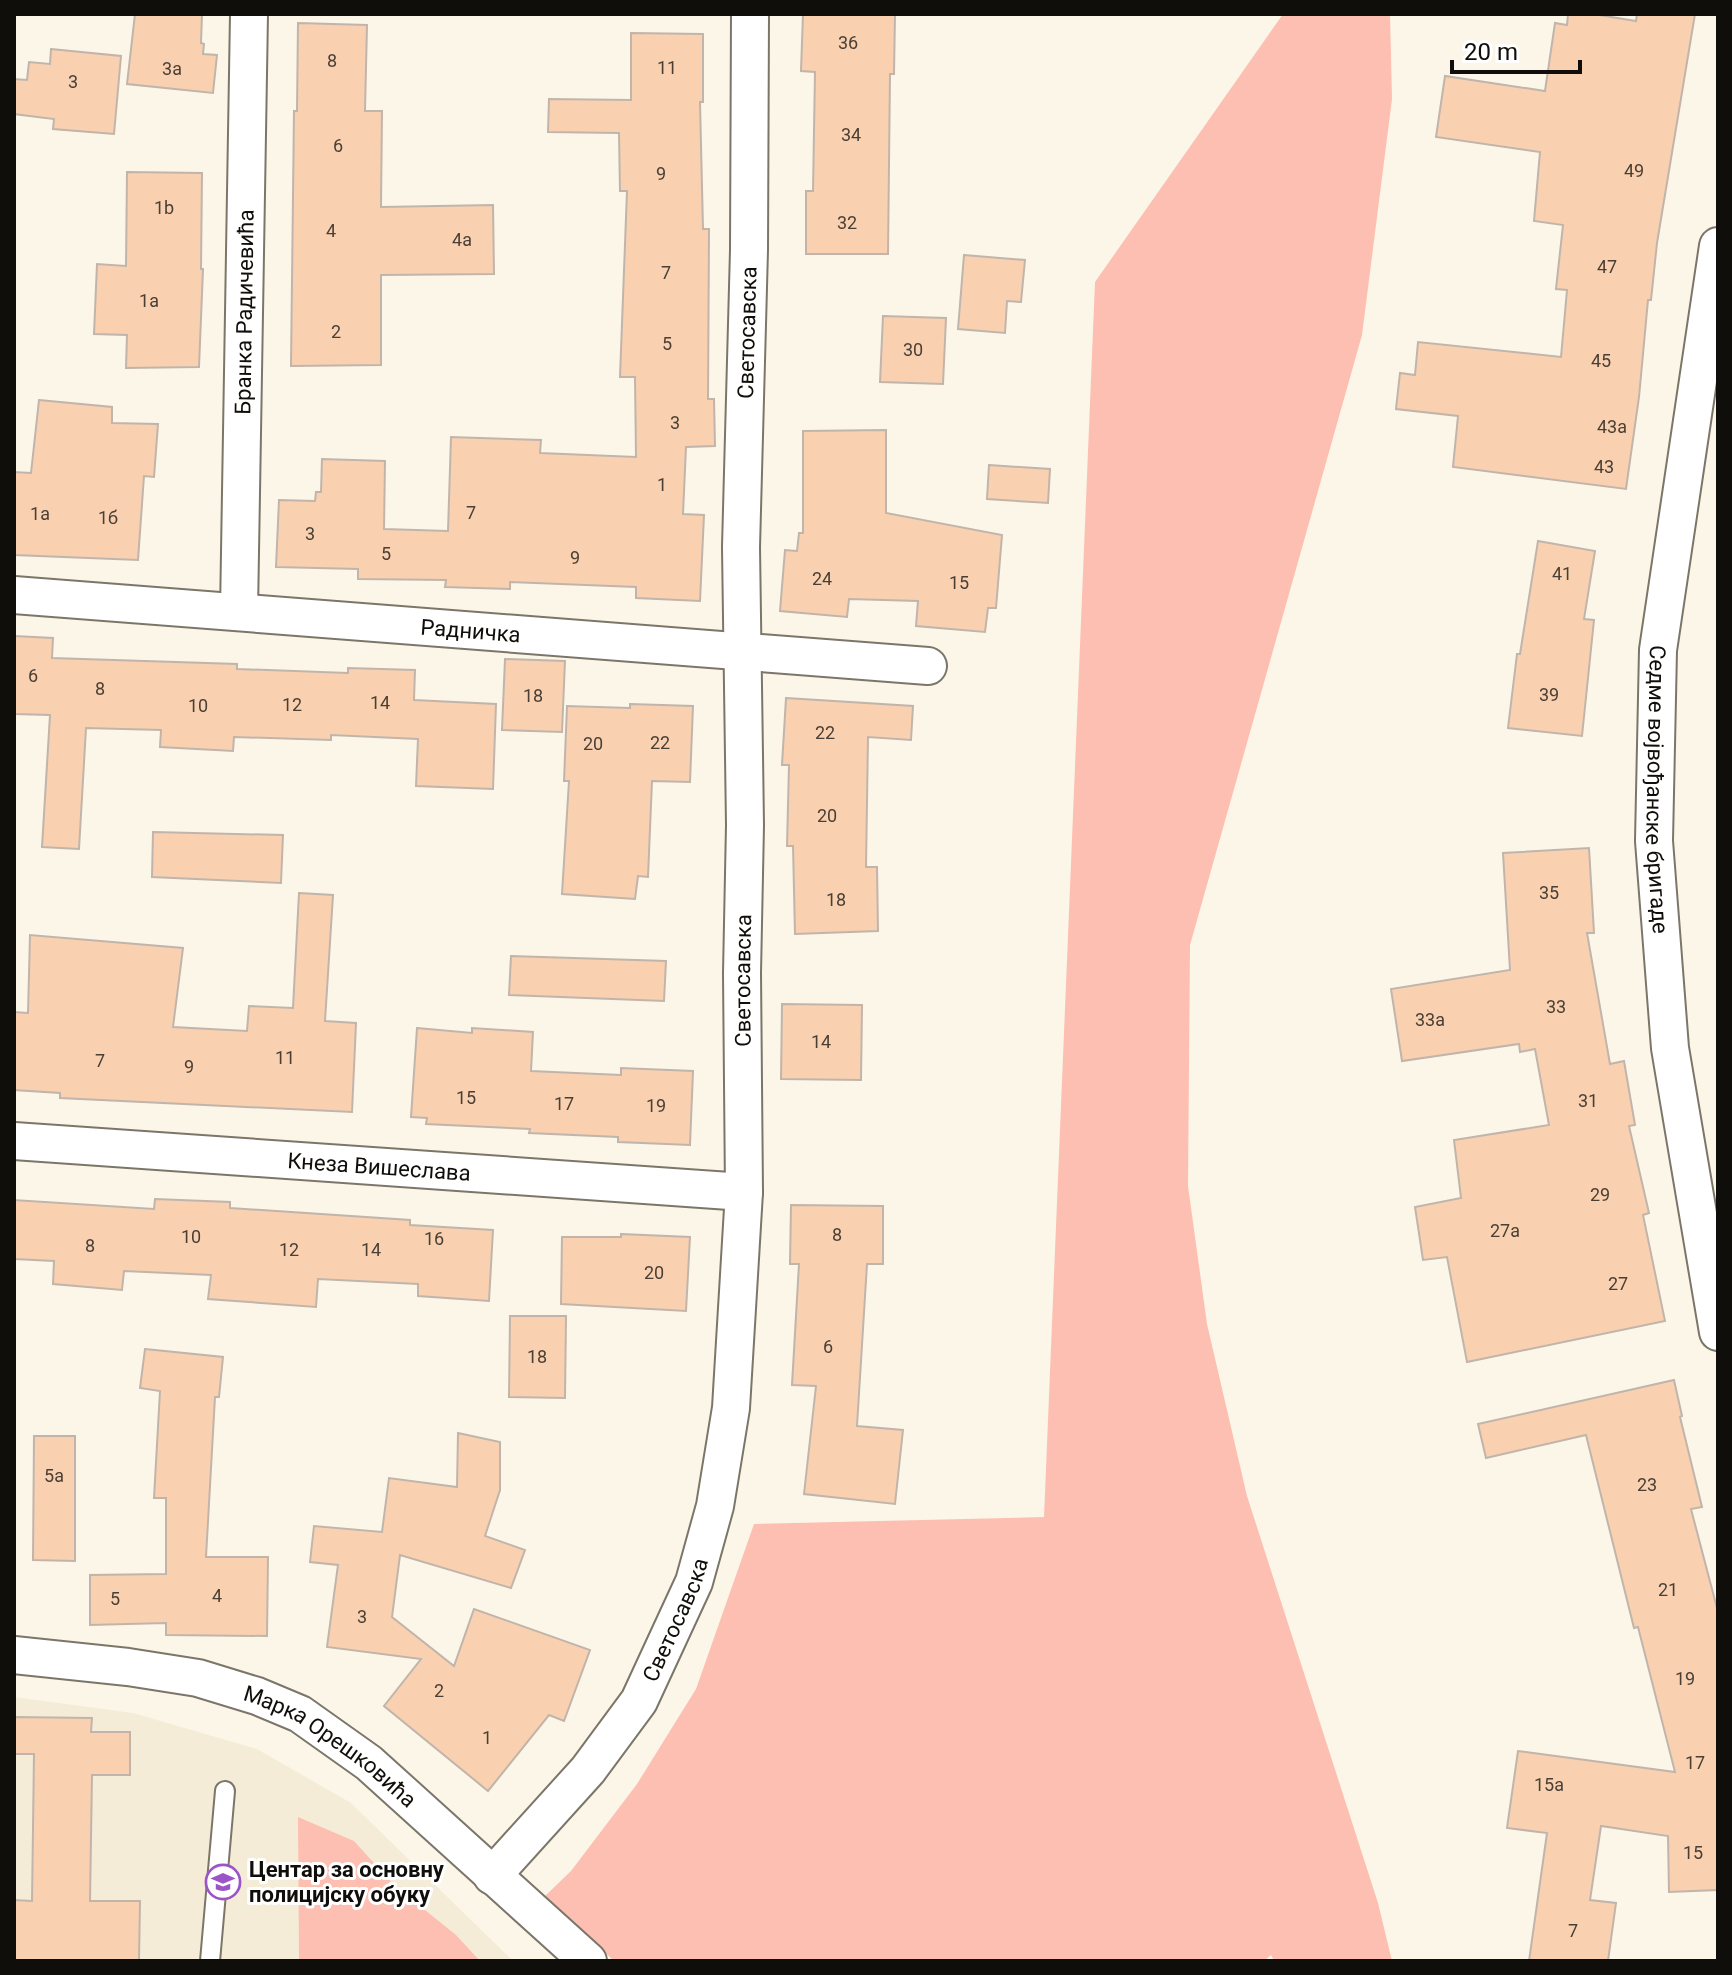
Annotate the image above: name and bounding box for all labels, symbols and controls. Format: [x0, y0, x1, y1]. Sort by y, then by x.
scale bar [1452, 24, 1580, 74]
house number: 36 [838, 32, 858, 53]
text: 20 m [1464, 38, 1518, 66]
house number: 8 [327, 50, 337, 71]
house number: 11 [657, 57, 677, 78]
house number: 3a [162, 58, 182, 79]
house number: 3 [68, 71, 78, 92]
house number: 34 [841, 124, 861, 145]
house number: 6 [333, 135, 343, 156]
house number: 49 [1624, 160, 1644, 181]
house number: 9 [656, 163, 666, 184]
house number: 1b [154, 197, 174, 218]
street label: Бранка Радичевића [230, 209, 259, 415]
house number: 32 [837, 212, 857, 233]
house number: 4 [326, 220, 336, 241]
house number: 4a [452, 229, 472, 250]
house number: 47 [1597, 256, 1617, 277]
house number: 7 [661, 262, 671, 283]
street label: Светосавска [733, 266, 762, 399]
house number: 1a [139, 290, 159, 311]
house number: 2 [331, 321, 341, 342]
house number: 5 [662, 333, 672, 354]
house number: 30 [903, 339, 923, 360]
house number: 45 [1591, 350, 1611, 371]
house number: 3 [670, 412, 680, 433]
house number: 43a [1597, 416, 1627, 437]
house number: 43 [1594, 456, 1614, 477]
house number: 1 [657, 474, 667, 495]
house number: 7 [466, 502, 476, 523]
house number: 1a [30, 503, 50, 524]
house number: 1б [98, 507, 118, 528]
house number: 3 [305, 523, 315, 544]
house number: 5 [381, 543, 391, 564]
house number: 9 [570, 547, 580, 568]
house number: 41 [1552, 563, 1572, 584]
house number: 24 [812, 568, 832, 589]
house number: 15 [949, 572, 969, 593]
street label: Радничка [420, 615, 522, 647]
street label: Седме војвођанске бригаде [1641, 645, 1673, 935]
house number: 6 [28, 665, 38, 686]
house number: 8 [95, 678, 105, 699]
house number: 39 [1539, 684, 1559, 705]
house number: 18 [523, 685, 543, 706]
house number: 14 [370, 692, 390, 713]
house number: 12 [282, 694, 302, 715]
house number: 10 [188, 695, 208, 716]
house number: 22 [815, 722, 835, 743]
house number: 22 [650, 732, 670, 753]
house number: 20 [583, 733, 603, 754]
house number: 20 [817, 805, 837, 826]
house number: 35 [1539, 882, 1559, 903]
house number: 18 [826, 889, 846, 910]
street label: Светосавска [730, 914, 756, 1047]
house number: 33 [1546, 996, 1566, 1017]
house number: 33a [1415, 1009, 1445, 1030]
house number: 14 [811, 1031, 831, 1052]
house number: 11 [275, 1047, 295, 1068]
house number: 7 [95, 1050, 105, 1071]
house number: 9 [184, 1056, 194, 1077]
house number: 15 [456, 1087, 476, 1108]
house number: 31 [1578, 1090, 1598, 1111]
house number: 17 [554, 1093, 574, 1114]
house number: 19 [646, 1095, 666, 1116]
street label: Кнеза Вишеслава [287, 1148, 471, 1186]
house number: 29 [1590, 1184, 1610, 1205]
house number: 27a [1490, 1220, 1520, 1241]
house number: 8 [832, 1224, 842, 1245]
house number: 10 [181, 1226, 201, 1247]
house number: 16 [424, 1228, 444, 1249]
house number: 8 [85, 1235, 95, 1256]
house number: 12 [279, 1239, 299, 1260]
house number: 14 [361, 1239, 381, 1260]
house number: 20 [644, 1262, 664, 1283]
house number: 27 [1608, 1273, 1628, 1294]
house number: 6 [823, 1336, 833, 1357]
house number: 18 [527, 1346, 547, 1367]
house number: 5a [44, 1465, 64, 1486]
house number: 23 [1637, 1474, 1657, 1495]
street label: Светосавска [638, 1555, 713, 1686]
house number: 21 [1658, 1579, 1678, 1600]
house number: 4 [212, 1585, 222, 1606]
house number: 5 [110, 1588, 120, 1609]
house number: 3 [357, 1606, 367, 1627]
house number: 19 [1675, 1668, 1695, 1689]
house number: 2 [434, 1680, 444, 1701]
street label: Марка Орешковића [241, 1681, 421, 1813]
house number: 1 [482, 1727, 492, 1748]
house number: 17 [1685, 1752, 1705, 1773]
house number: 15a [1534, 1774, 1564, 1795]
house number: 15 [1683, 1842, 1703, 1863]
place label: Центар за основну полицијску обуку [249, 1857, 445, 1907]
school or university icon: Центар за основну полицијску обуку [204, 1863, 242, 1901]
house number: 7 [1568, 1920, 1578, 1941]

